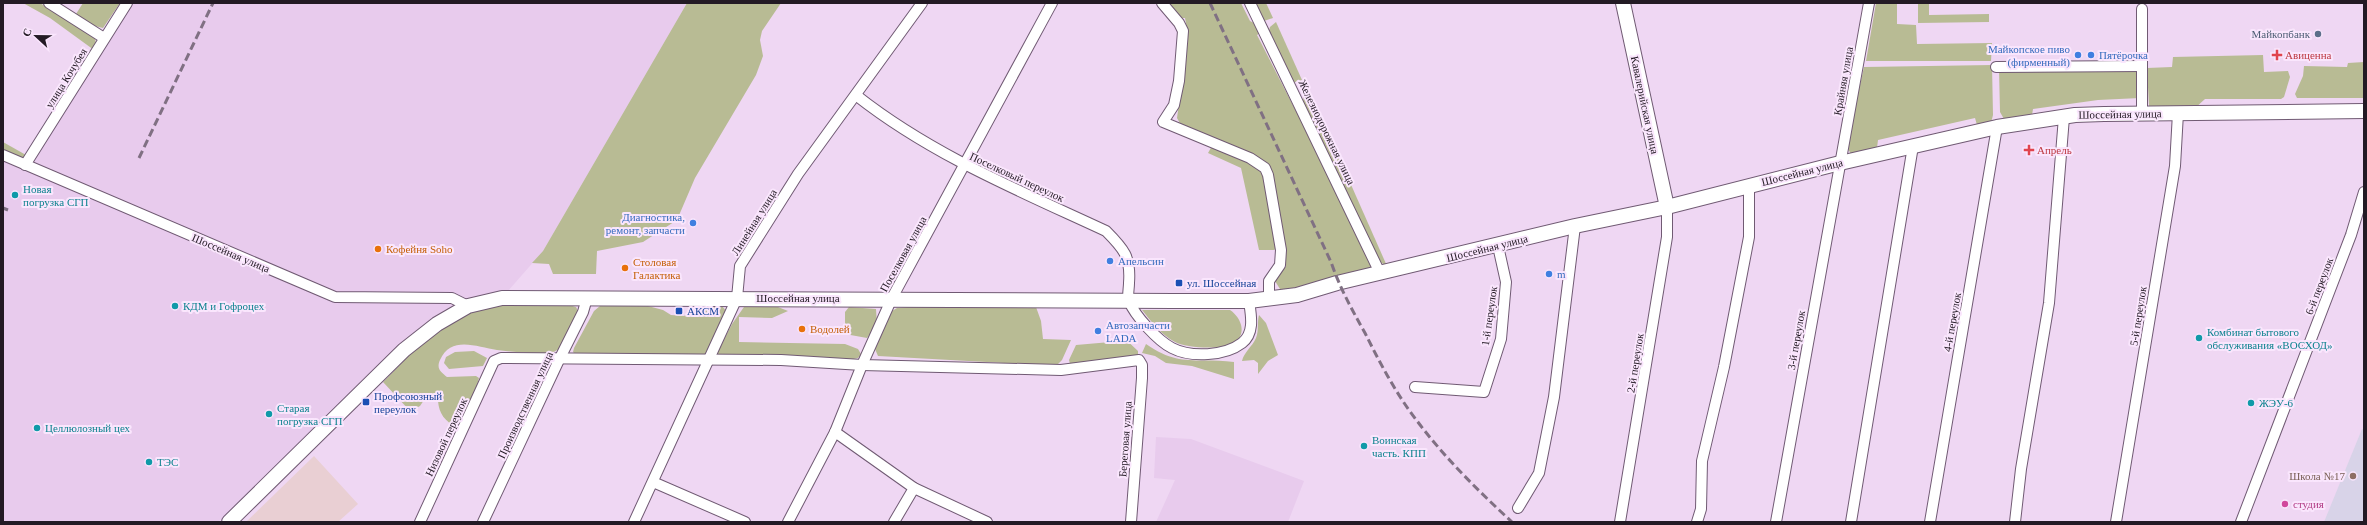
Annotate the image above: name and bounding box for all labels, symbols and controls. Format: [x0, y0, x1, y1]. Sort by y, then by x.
north arrow [16, 16, 56, 56]
text: С [20, 26, 34, 38]
place label: Майкопбанк [2252, 28, 2311, 40]
marker: Майкопбанк [2313, 29, 2323, 39]
place label: Майкопское пиво (фирменный) [1988, 43, 2070, 69]
street label: улица Кочубея [43, 46, 89, 110]
street label: Крайняя улица [1831, 46, 1855, 116]
place label: Пятёрочка [2099, 49, 2148, 61]
place label: Авиценна [2285, 49, 2332, 61]
marker: Майкопское пиво (фирменный) [2073, 50, 2083, 60]
marker: Пятёрочка [2086, 50, 2096, 60]
marker: Авиценна [2272, 50, 2282, 60]
street label: Кавалерийская улица [1629, 55, 1661, 155]
street label: Железнодорожная улица [1296, 78, 1358, 187]
street label: Шоссейная улица [2078, 107, 2162, 121]
place label: Апрель [2037, 144, 2072, 156]
marker: Апрель [2024, 145, 2034, 155]
street label: Поселковый переулок [968, 150, 1067, 204]
street label: Шоссейная улица [1760, 156, 1844, 188]
place label: Новая погрузка СГП [23, 183, 89, 208]
street label: Линейная улица [729, 187, 779, 257]
marker: Новая погрузка СГП [10, 190, 20, 200]
place label: Диагностика, ремонт, запчасти [606, 211, 685, 236]
street label: Поселковая улица [877, 214, 929, 294]
marker: Диагностика, ремонт, запчасти [688, 218, 698, 228]
street label: Шоссейная улица [190, 231, 272, 275]
street label: Шоссейная улица [1445, 232, 1529, 264]
place label: Кофейня Soho [386, 243, 453, 255]
marker: Кофейня Soho [373, 244, 383, 254]
place label: Апельсин [1118, 255, 1164, 267]
street label: 6-й переулок [2303, 255, 2336, 316]
place label: Столовая Галактика [633, 256, 681, 281]
marker: Апельсин [1105, 256, 1115, 266]
marker: Столовая Галактика [620, 263, 630, 273]
place label: m [1557, 268, 1566, 280]
marker: m [1544, 269, 1554, 279]
place label: ул. Шоссейная [1187, 277, 1256, 289]
marker: ул. Шоссейная [1174, 278, 1184, 288]
street label: 1-й переулок [1479, 285, 1499, 347]
street label: 5-й переулок [2127, 285, 2149, 347]
street label: 4-й переулок [1941, 291, 1963, 353]
street label: Шоссейная улица [756, 292, 840, 304]
place label: КДМ и Гофроцех [183, 300, 265, 312]
marker: КДМ и Гофроцех [170, 301, 180, 311]
place label: АКСМ [687, 305, 719, 317]
marker: АКСМ [674, 306, 684, 316]
street label: 3-й переулок [1785, 309, 1807, 371]
place label: Автозапчасти LADA [1106, 319, 1170, 344]
place label: Водолей [810, 323, 850, 335]
marker: Водолей [797, 324, 807, 334]
marker: Автозапчасти LADA [1093, 326, 1103, 336]
place label: Комбинат бытового обслуживания «ВОСХОД» [2207, 326, 2333, 351]
street label: 2-й переулок [1624, 332, 1646, 394]
marker: Комбинат бытового обслуживания «ВОСХОД» [2194, 333, 2204, 343]
street label: Производственная улица [495, 350, 555, 460]
place label: Профсоюзный переулок [374, 390, 442, 415]
street label: Низовой переулок [423, 395, 470, 478]
marker: Профсоюзный переулок [361, 397, 371, 407]
place label: ЖЭУ-6 [2259, 397, 2294, 409]
marker: ЖЭУ-6 [2246, 398, 2256, 408]
street label: Береговая улица [1116, 400, 1134, 477]
place label: Старая погрузка СГП [277, 402, 343, 427]
marker: Старая погрузка СГП [264, 409, 274, 419]
place label: Целлюлозный цех [45, 422, 131, 434]
marker: Целлюлозный цех [32, 423, 42, 433]
place label: Воинская часть. КПП [1372, 434, 1426, 459]
marker: Воинская часть. КПП [1359, 441, 1369, 451]
place label: ТЭС [157, 456, 178, 468]
marker: ТЭС [144, 457, 154, 467]
place label: Школа №17 [2289, 470, 2345, 482]
marker: Школа №17 [2348, 471, 2358, 481]
place label: студия [2293, 498, 2324, 510]
marker: студия [2280, 499, 2290, 509]

